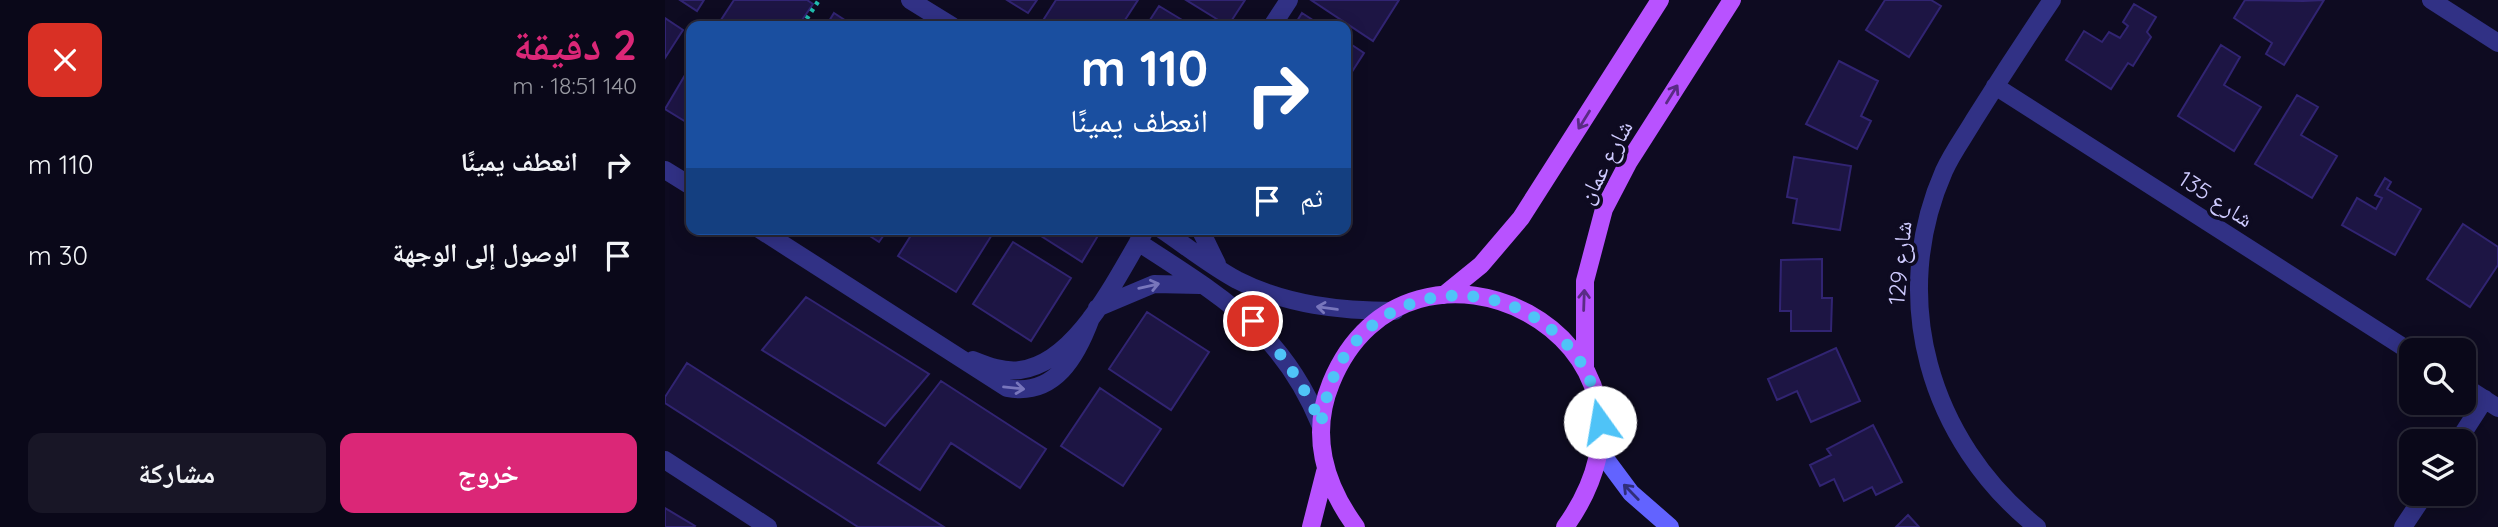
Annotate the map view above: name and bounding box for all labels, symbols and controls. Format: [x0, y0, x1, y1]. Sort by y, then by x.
text: 2 دقيقة [513, 18, 637, 71]
button: close [28, 23, 102, 97]
text: 110 m [1081, 37, 1208, 98]
icon: right [1232, 49, 1323, 140]
text: 140 m · 18:51 [512, 71, 637, 100]
one-way arrow [1665, 85, 1679, 104]
text: انعطف يمينًا [1070, 100, 1208, 140]
one-way arrow [1576, 109, 1590, 129]
street label: شارع عمان [1571, 115, 1639, 209]
text: انعطف يمينًا [460, 145, 578, 178]
icon: right [599, 146, 637, 184]
text: 110 m [28, 148, 94, 181]
street label: شارع 135 [2173, 164, 2259, 234]
text: ثم [1300, 181, 1323, 214]
icon: arrive [1248, 182, 1286, 220]
street label: شارع 129 [1881, 220, 1919, 306]
text: الوصول إلى الوجهة [392, 236, 578, 269]
icon: arrive [599, 237, 637, 275]
text: 30 m [28, 239, 88, 272]
one-way arrow [1137, 278, 1160, 292]
one-way arrow [1578, 289, 1591, 312]
pin [1223, 291, 1283, 351]
one-way arrow [1316, 301, 1339, 314]
icon: arrive [1234, 302, 1272, 340]
map controls [2399, 338, 2476, 506]
button: search [2399, 338, 2476, 415]
one-way arrow [1002, 381, 1025, 394]
position arrow [1563, 385, 1637, 459]
button: layers [2399, 429, 2476, 506]
button: مشاركة [28, 433, 326, 513]
button: خروج [340, 433, 637, 513]
one-way arrow [1623, 484, 1640, 501]

